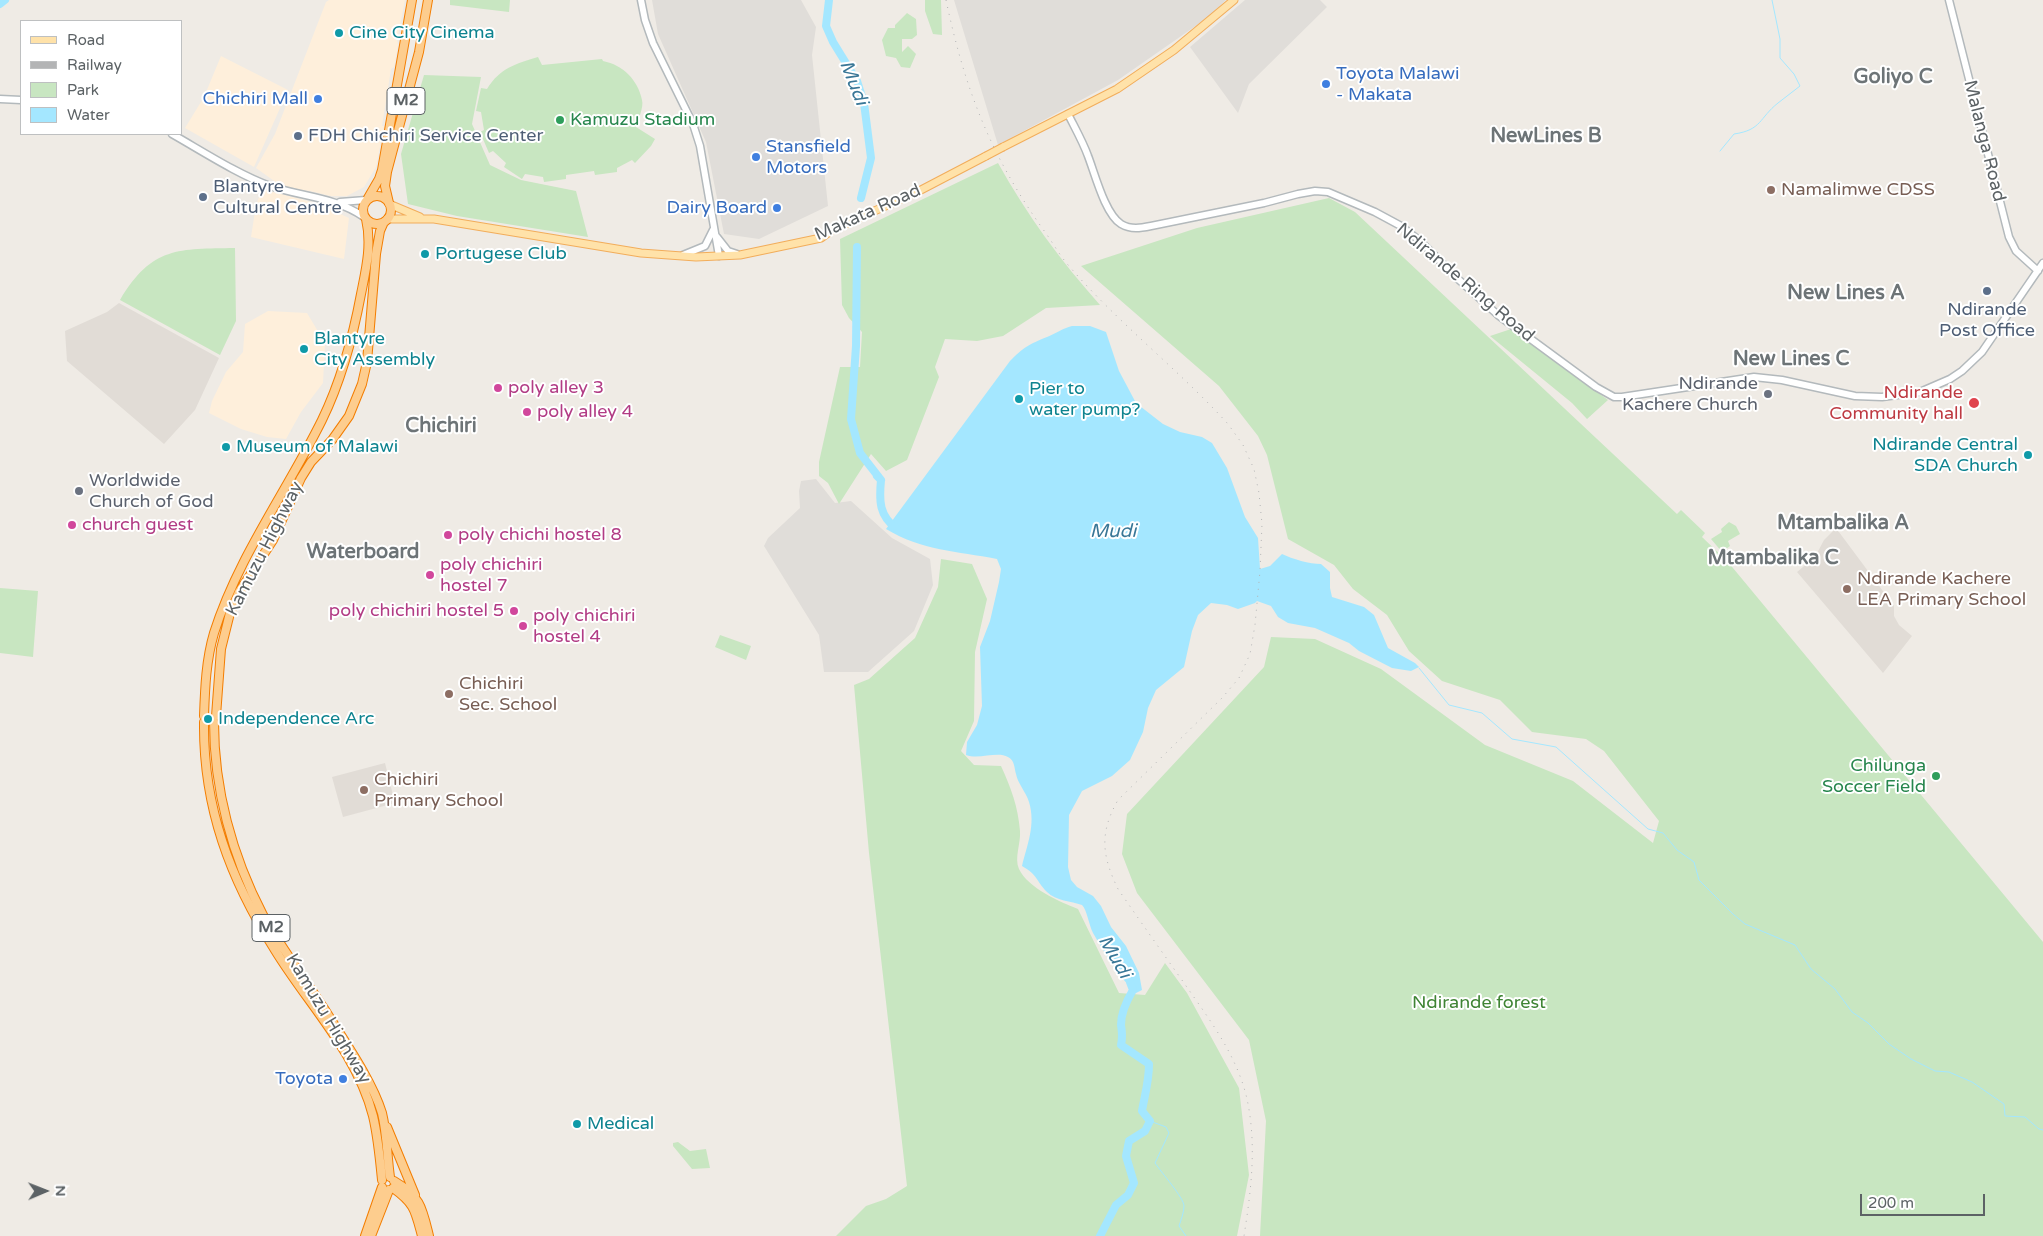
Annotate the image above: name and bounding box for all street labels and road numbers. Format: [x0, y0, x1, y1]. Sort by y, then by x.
street label: Malanga Road [1958, 78, 2010, 204]
road number: M2 [387, 88, 425, 114]
street label: Makata Road [812, 180, 924, 246]
street label: Ndirande Ring Road [1391, 219, 1539, 347]
street label: Kamuzu Highway [222, 478, 308, 620]
road number: M2 [252, 914, 290, 941]
street label: Kamuzu Highway [281, 950, 375, 1088]

